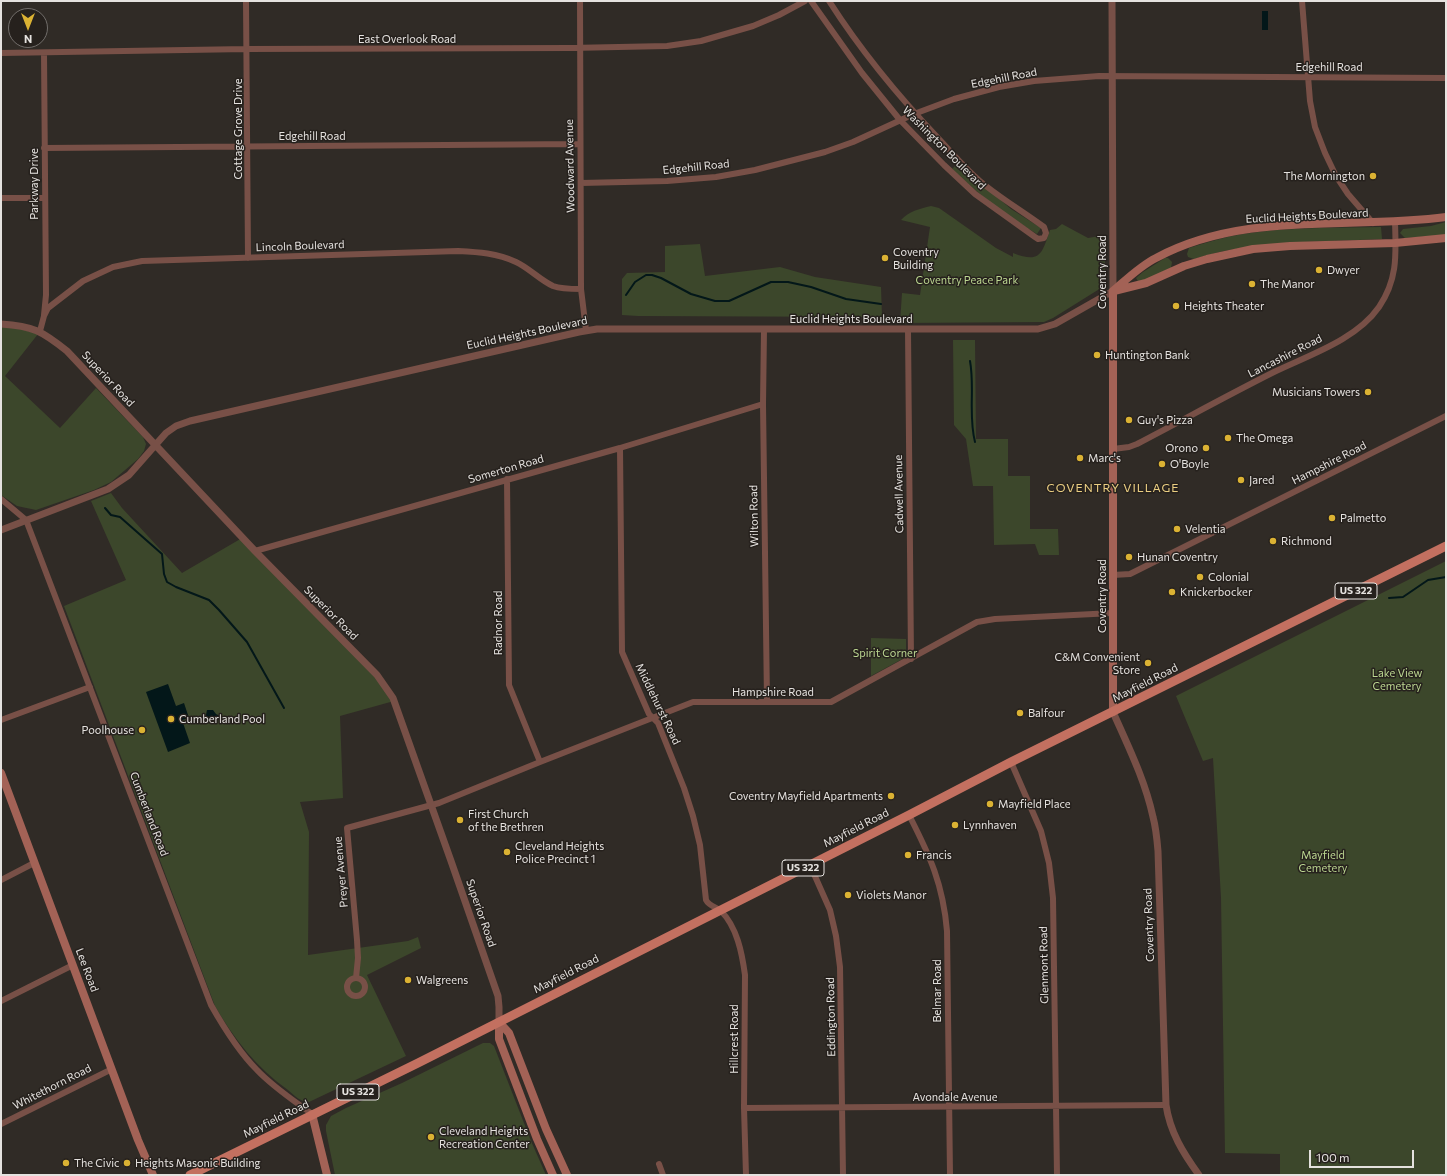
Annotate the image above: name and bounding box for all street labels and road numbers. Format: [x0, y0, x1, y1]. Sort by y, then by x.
street label: East Overlook Road [358, 32, 456, 46]
street label: Edgehill Road [1295, 60, 1363, 74]
street label: Edgehill Road [970, 65, 1038, 91]
street label: Cottage Grove Drive [231, 78, 245, 180]
street label: Washington Boulevard [900, 104, 988, 192]
street label: Woodward Avenue [563, 119, 577, 213]
street label: Edgehill Road [278, 129, 346, 143]
street label: Parkway Drive [27, 148, 41, 220]
street label: Edgehill Road [662, 157, 730, 177]
street label: Euclid Heights Boulevard [1245, 206, 1369, 226]
street label: Coventry Road [1095, 235, 1109, 309]
street label: Lincoln Boulevard [255, 238, 345, 254]
street label: Euclid Heights Boulevard [789, 312, 913, 326]
street label: Euclid Heights Boulevard [465, 314, 589, 352]
street label: Lancashire Road [1246, 332, 1324, 380]
street label: Superior Road [79, 349, 137, 409]
street label: Hampshire Road [1290, 439, 1368, 487]
street label: Somerton Road [467, 452, 545, 486]
street label: Cadwell Avenue [892, 455, 906, 533]
street label: Wilton Road [747, 485, 761, 547]
street label: Coventry Road [1095, 559, 1109, 633]
street label: Superior Road [301, 583, 361, 643]
road number: US 322 [1335, 583, 1377, 599]
street label: Radnor Road [491, 591, 505, 655]
street label: Middlehurst Road [633, 661, 683, 747]
street label: Mayfield Road [1110, 661, 1180, 705]
street label: Hampshire Road [732, 685, 814, 699]
street label: Cumberland Road [127, 770, 171, 858]
street label: Mayfield Road [821, 806, 891, 850]
street label: Preyer Avenue [331, 836, 351, 908]
road number: US 322 [782, 860, 824, 876]
street label: Superior Road [463, 877, 499, 949]
street label: Coventry Road [1141, 888, 1157, 962]
street label: Glenmont Road [1037, 926, 1051, 1004]
street label: Lee Road [73, 946, 101, 994]
street label: Mayfield Road [531, 952, 601, 996]
street label: Belmar Road [930, 959, 944, 1023]
street label: Eddington Road [824, 977, 838, 1057]
street label: Hillcrest Road [727, 1004, 741, 1074]
street label: Whitethorn Road [11, 1062, 93, 1112]
road number: US 322 [337, 1084, 379, 1100]
street label: Avondale Avenue [913, 1090, 997, 1104]
street label: Mayfield Road [241, 1097, 311, 1141]

